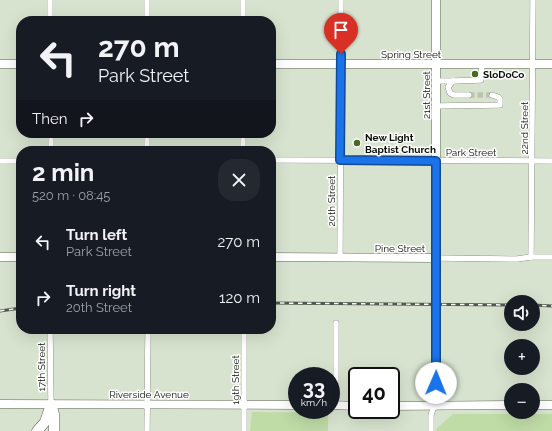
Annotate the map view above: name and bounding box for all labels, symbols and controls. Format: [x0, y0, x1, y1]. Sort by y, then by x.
pin [324, 13, 358, 54]
icon: arrive [330, 19, 352, 41]
text: 270 m [98, 31, 179, 64]
icon: left [32, 32, 84, 84]
street label: Spring Street [381, 49, 442, 60]
text: Park Street [98, 65, 189, 86]
marker: SloDoCo [470, 69, 480, 79]
place label: SloDoCo [483, 69, 524, 80]
street label: 21st Street [421, 70, 432, 119]
street label: 22nd Street [519, 101, 530, 154]
icon: right [75, 108, 97, 130]
text: Then [32, 110, 67, 128]
place label: New Light Baptist Church [365, 132, 436, 155]
marker: New Light Baptist Church [352, 138, 362, 148]
street label: Park Street [446, 147, 497, 158]
text: 2 min [32, 158, 94, 187]
button: close [218, 159, 260, 201]
street label: 20th Street [326, 175, 337, 226]
text: 520 m · 08:45 [32, 188, 110, 203]
text: Turn left [66, 226, 127, 244]
icon: left [32, 231, 54, 253]
text: 270 m [217, 233, 260, 251]
street label: Pine Street [375, 243, 426, 254]
text: Park Street [66, 244, 132, 259]
text: Turn right [66, 282, 136, 300]
icon: right [32, 287, 54, 309]
text: 120 m [219, 289, 260, 307]
map controls [504, 295, 540, 419]
button: sound [504, 295, 540, 331]
text: 20th Street [66, 300, 132, 315]
button: + [504, 339, 540, 375]
street label: 17th Street [36, 342, 47, 392]
street label: 19th Street [230, 355, 241, 405]
position arrow [415, 362, 457, 404]
speed limit sign: 40 [348, 367, 400, 419]
text: 33 [303, 376, 325, 400]
button: − [504, 383, 540, 419]
street label: Riverside Avenue [109, 389, 189, 400]
text: km/h [301, 397, 327, 408]

